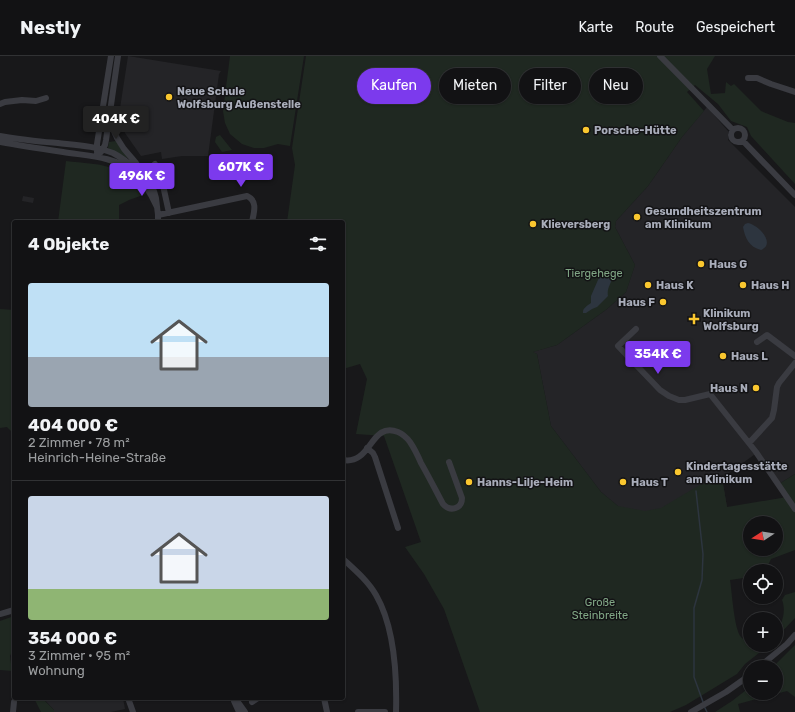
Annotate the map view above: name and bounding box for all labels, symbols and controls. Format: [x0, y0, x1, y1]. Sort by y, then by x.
text: Nestly [20, 16, 81, 39]
text: Karte [578, 19, 613, 36]
text: Route [635, 19, 674, 36]
text: Gespeichert [696, 19, 775, 36]
chip: Kaufen [357, 68, 431, 104]
chip: Mieten [439, 68, 511, 104]
chip: Filter [519, 68, 581, 104]
chip: Neu [589, 68, 643, 104]
place label: Neue Schule Wolfsburg Außenstelle [177, 85, 301, 111]
marker: Neue Schule Wolfsburg Außenstelle [164, 92, 174, 102]
pin: 404K € [83, 106, 149, 140]
text: 404K € [92, 111, 140, 126]
place label: Porsche-Hütte [594, 124, 677, 137]
marker: Porsche-Hütte [581, 125, 591, 135]
pin: 607K € [208, 154, 274, 188]
text: 607K € [218, 159, 264, 174]
pin: 496K € [109, 163, 175, 197]
text: 496K € [118, 168, 166, 183]
place label: Gesundheitszentrum am Klinikum [645, 205, 761, 231]
marker: Gesundheitszentrum am Klinikum [632, 212, 642, 222]
place label: Klieversberg [541, 218, 610, 231]
marker: Klieversberg [528, 219, 538, 229]
icon: filters [307, 233, 329, 255]
text: 4 Objekte [28, 234, 109, 254]
place label: Haus G [709, 258, 747, 271]
marker: Haus G [696, 259, 706, 269]
park label: Tiergehege [565, 267, 623, 280]
place label: Haus K [656, 279, 694, 292]
place label: Haus H [751, 279, 789, 292]
marker: Haus K [643, 280, 653, 290]
marker: Haus H [738, 280, 748, 290]
place label: Haus F [618, 296, 655, 309]
marker: Haus F [658, 297, 668, 307]
place label: Klinikum Wolfsburg [703, 307, 759, 333]
icon: home [143, 309, 215, 381]
marker: Klinikum Wolfsburg [688, 313, 700, 325]
pin: 354K € [625, 341, 691, 375]
text: 354K € [634, 346, 682, 361]
place label: Haus L [731, 350, 768, 363]
marker: Haus L [718, 351, 728, 361]
place label: Haus N [710, 382, 748, 395]
marker: Haus N [751, 383, 761, 393]
text: 404 000 € [28, 415, 118, 435]
text: 2 Zimmer · 78 m² [28, 435, 130, 450]
text: Heinrich-Heine-Straße [28, 450, 166, 465]
place label: Kindertagesstätte am Klinikum [686, 460, 788, 486]
marker: Kindertagesstätte am Klinikum [673, 467, 683, 477]
place label: Hanns-Lilje-Heim [477, 476, 573, 489]
place label: Haus T [631, 476, 668, 489]
marker: Hanns-Lilje-Heim [464, 477, 474, 487]
marker: Haus T [618, 477, 628, 487]
north arrow [743, 516, 783, 556]
map controls [743, 516, 783, 700]
icon: home [143, 522, 215, 594]
button: locate [743, 564, 783, 604]
park label: Große Steinbreite [572, 596, 628, 622]
button: + [743, 612, 783, 652]
text: 354 000 € [28, 628, 117, 648]
text: 3 Zimmer · 95 m² [28, 648, 130, 663]
button: − [743, 660, 783, 700]
text: Wohnung [28, 663, 85, 678]

